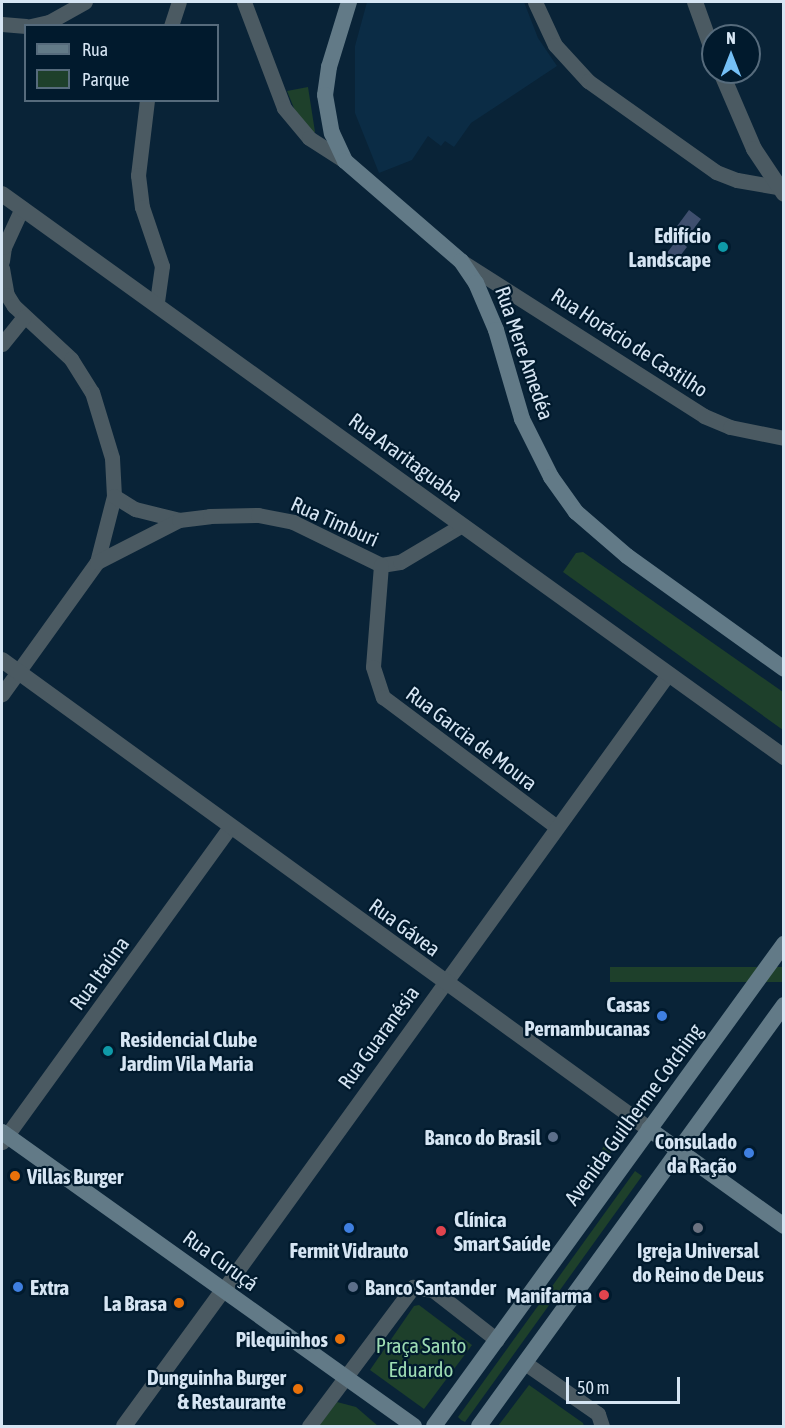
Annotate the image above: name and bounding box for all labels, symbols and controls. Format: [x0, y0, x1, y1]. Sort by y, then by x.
legend [24, 24, 219, 102]
north arrow [701, 24, 761, 84]
text: N [726, 29, 736, 47]
text: Rua [82, 39, 108, 60]
text: Parque [82, 69, 130, 90]
place label: Edifício Landscape [629, 222, 711, 272]
marker: Edifício Landscape [716, 240, 730, 254]
street label: Rua Horácio de Castilho [547, 282, 713, 402]
street label: Rua Mere Amedéa [490, 283, 560, 423]
street label: Rua Araritaguaba [344, 407, 468, 507]
street label: Rua Timburi [287, 491, 383, 551]
street label: Rua Garcia de Moura [401, 681, 543, 795]
street label: Rua Gávea [364, 893, 446, 961]
street label: Rua Itaúna [64, 931, 134, 1015]
street label: Rua Guaranésia [332, 980, 424, 1094]
place label: Casas Pernambucanas [524, 991, 650, 1041]
marker: Casas Pernambucanas [655, 1009, 669, 1023]
street label: Avenida Guilherme Cotching [559, 1018, 707, 1210]
place label: Residencial Clube Jardim Vila Maria [120, 1026, 257, 1076]
marker: Residencial Clube Jardim Vila Maria [101, 1044, 115, 1058]
place label: Banco do Brasil [425, 1124, 541, 1150]
place label: Consulado da Ração [655, 1128, 737, 1178]
marker: Banco do Brasil [546, 1130, 560, 1144]
marker: Consulado da Ração [742, 1146, 756, 1160]
place label: Villas Burger [27, 1163, 123, 1189]
marker: Villas Burger [8, 1169, 22, 1183]
place label: Clínica Smart Saúde [454, 1206, 551, 1256]
marker: Fermit Vidrauto [342, 1221, 356, 1235]
marker: Igreja Universal do Reino de Deus [691, 1221, 705, 1235]
marker: Clínica Smart Saúde [432, 1222, 450, 1240]
street label: Rua Curuçá [179, 1224, 263, 1296]
place label: Fermit Vidrauto [289, 1237, 409, 1263]
place label: Igreja Universal do Reino de Deus [632, 1237, 764, 1287]
place label: Extra [30, 1274, 69, 1300]
place label: Banco Santander [365, 1274, 496, 1300]
marker: Extra [11, 1280, 25, 1294]
marker: Banco Santander [346, 1280, 360, 1294]
place label: Manifarma [507, 1282, 592, 1308]
marker: Manifarma [597, 1288, 611, 1302]
place label: La Brasa [104, 1290, 167, 1316]
marker: La Brasa [172, 1296, 186, 1310]
place label: Pilequinhos [236, 1326, 328, 1352]
marker: Pilequinhos [333, 1332, 347, 1346]
park label: Praça Santo Eduardo [376, 1332, 466, 1382]
place label: Dunguinha Burger & Restaurante [147, 1364, 286, 1414]
scale bar [569, 1365, 683, 1403]
text: 50 m [577, 1377, 609, 1398]
marker: Dunguinha Burger & Restaurante [291, 1382, 305, 1396]

